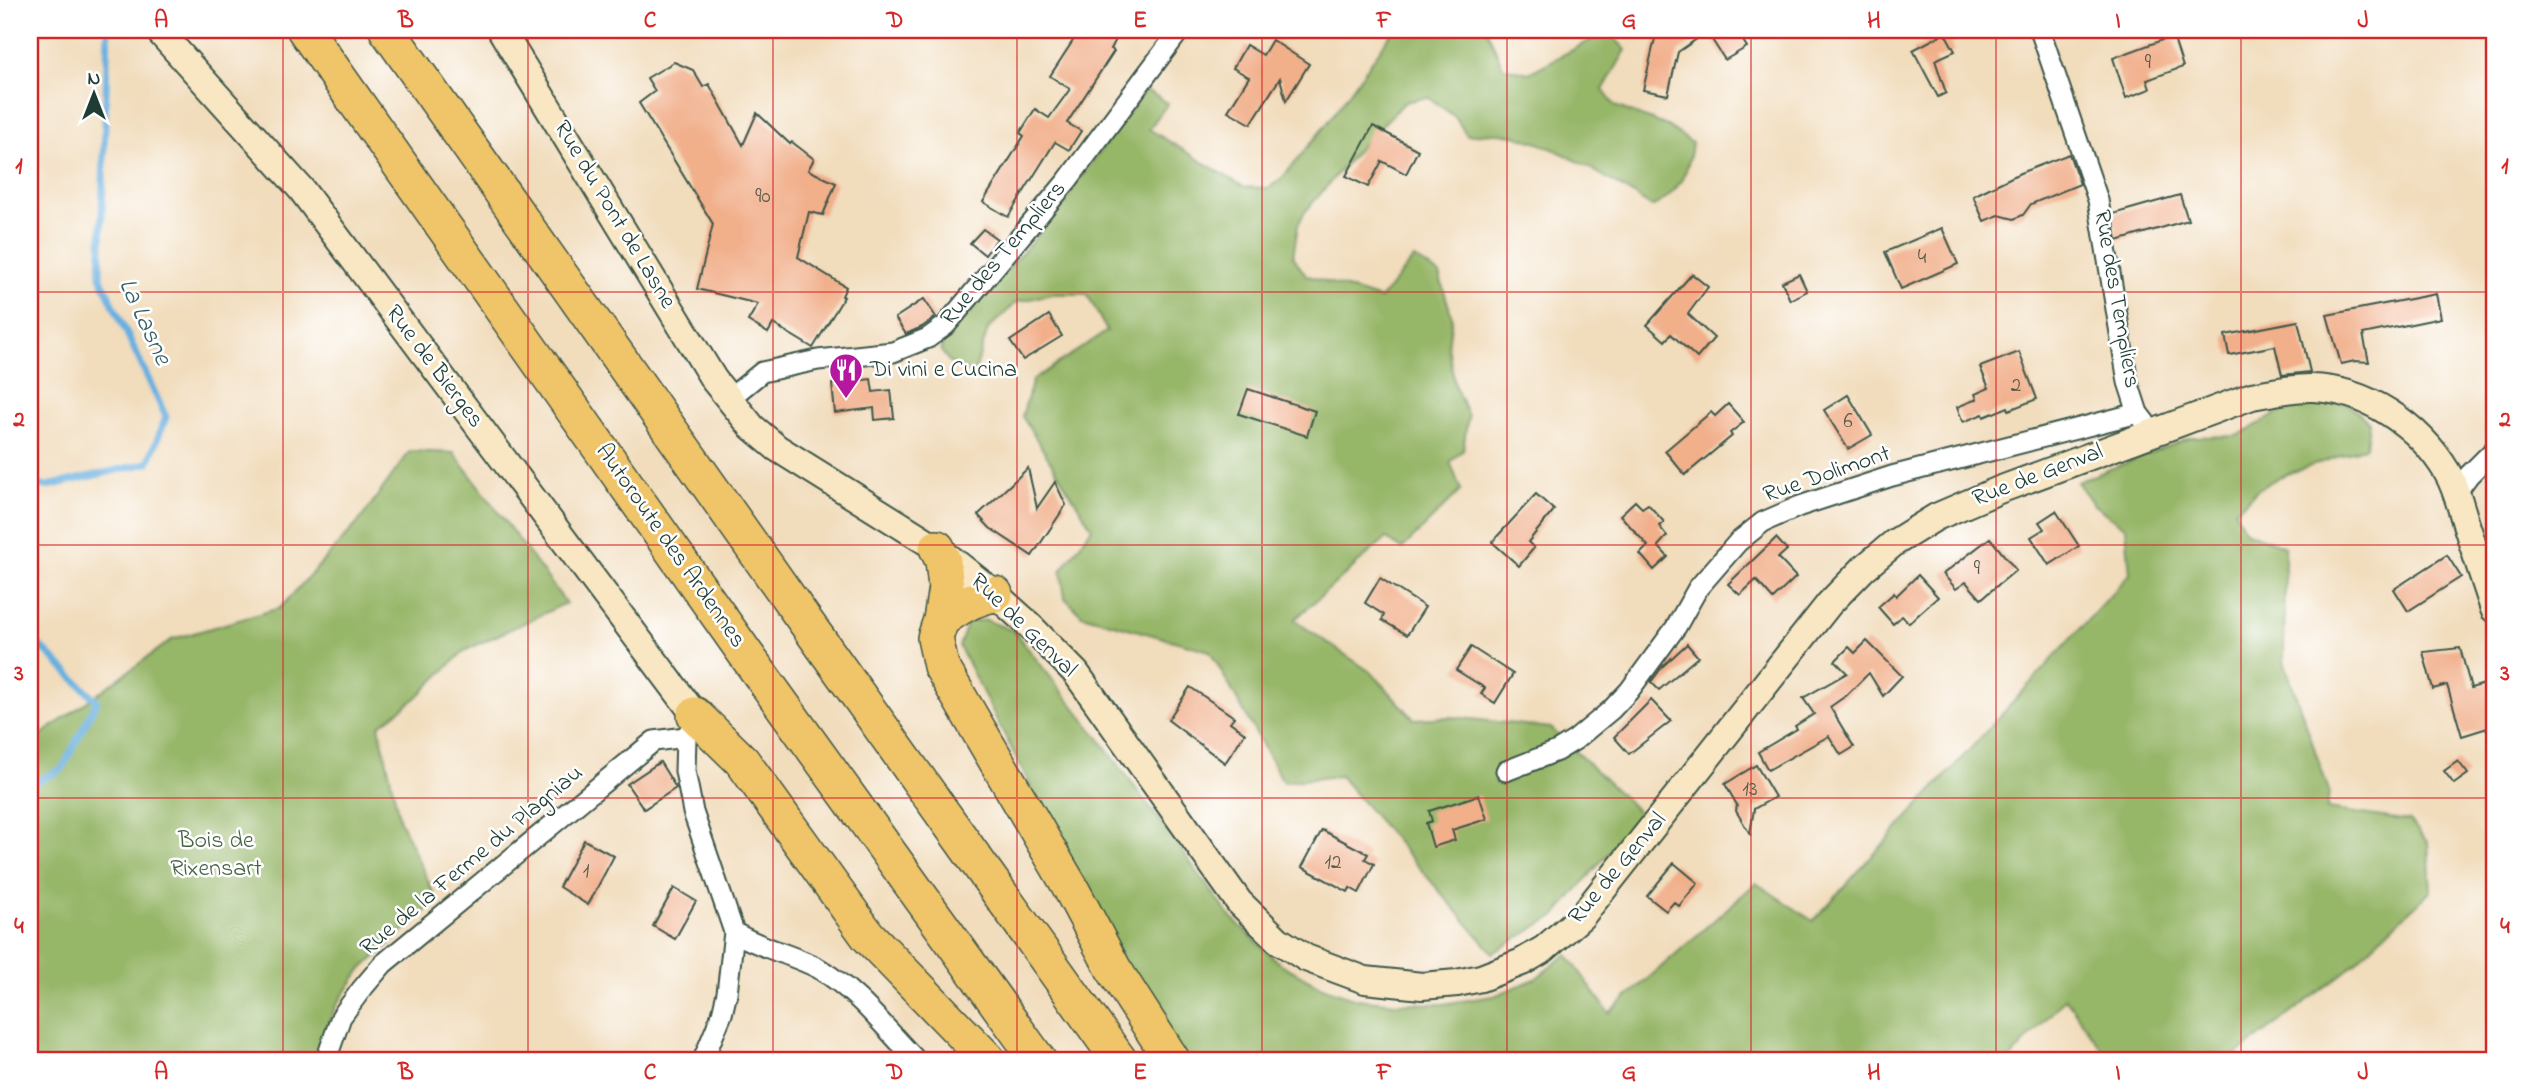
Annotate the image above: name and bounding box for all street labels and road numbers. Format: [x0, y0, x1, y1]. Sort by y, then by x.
street label: Rue du Pont de Lasne [544, 114, 684, 316]
street label: Rue des Templiers [933, 174, 1075, 334]
street label: Rue des Templiers [2083, 207, 2149, 391]
street label: Rue de Bierges [376, 298, 492, 436]
street label: Rue de Genval [1967, 435, 2109, 517]
street label: Autoroute des Ardennes [586, 436, 754, 656]
street label: Rue Dolimont [1759, 437, 1895, 513]
street label: Rue de Genval [961, 566, 1085, 686]
street label: Rue de la Ferme du Plagniau [353, 757, 591, 965]
street label: Rue de Genval [1560, 805, 1676, 933]

